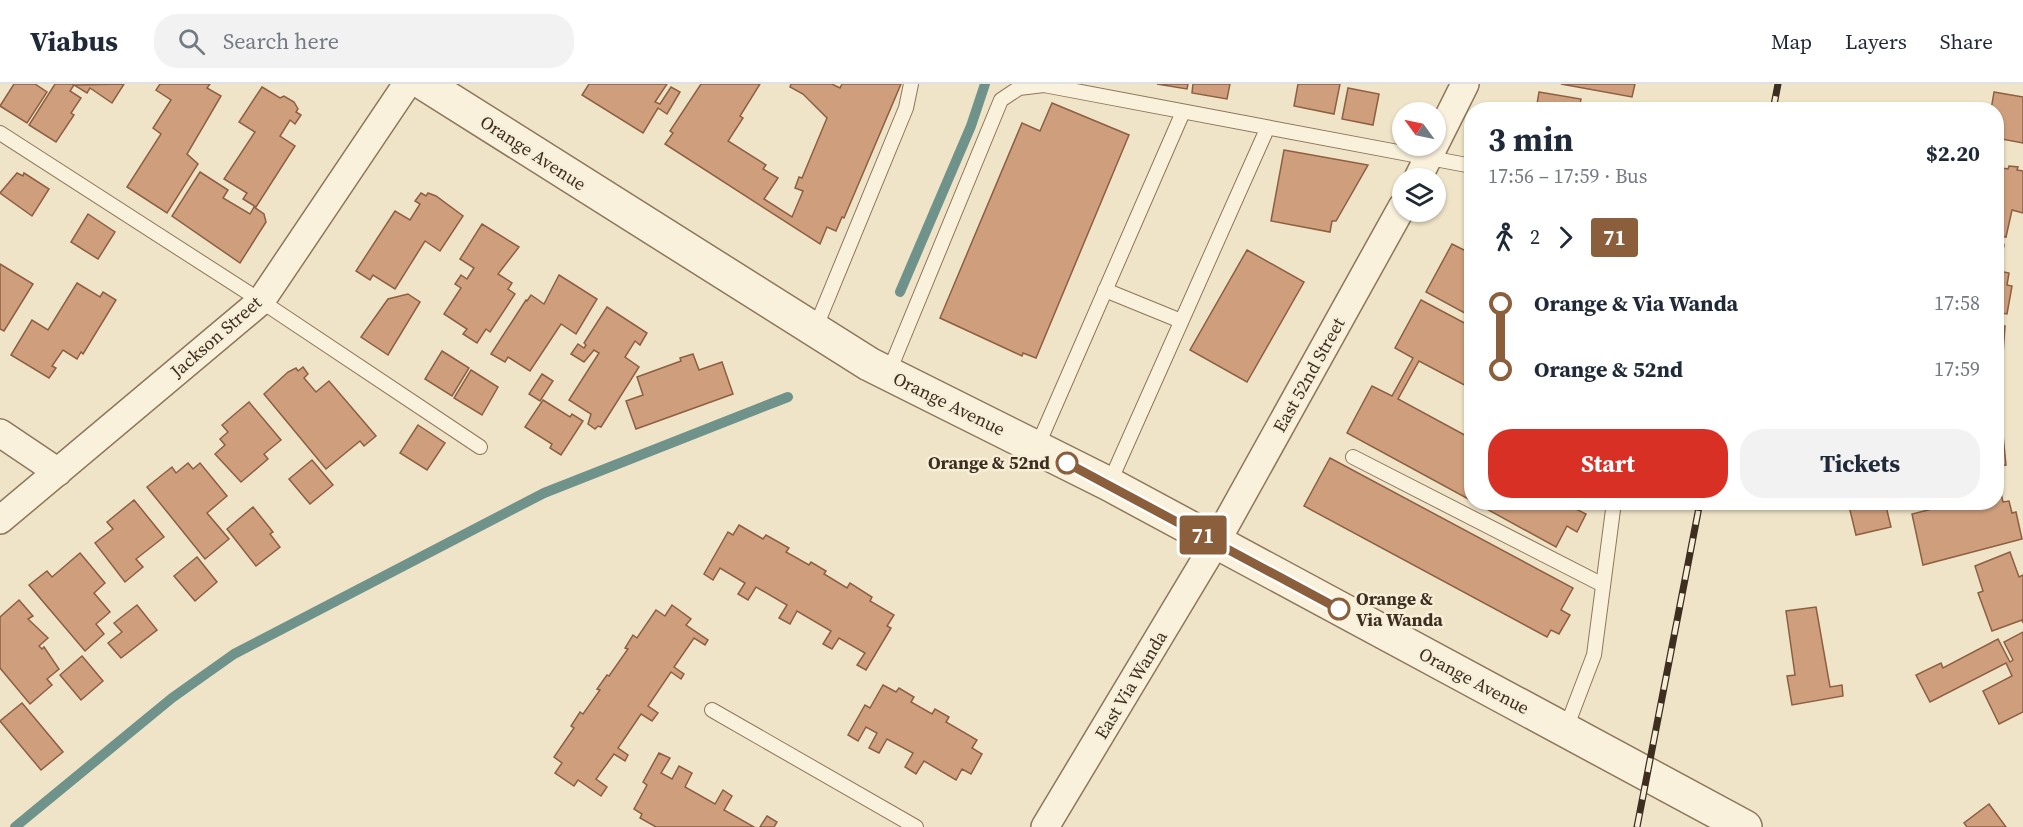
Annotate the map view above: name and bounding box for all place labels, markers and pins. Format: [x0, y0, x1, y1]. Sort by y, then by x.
place label: Orange & 52nd [928, 450, 1050, 475]
marker: Orange & 52nd [1056, 452, 1078, 474]
place label: Orange & Via Wanda [1356, 586, 1443, 632]
marker: Orange & Via Wanda [1328, 598, 1350, 620]

